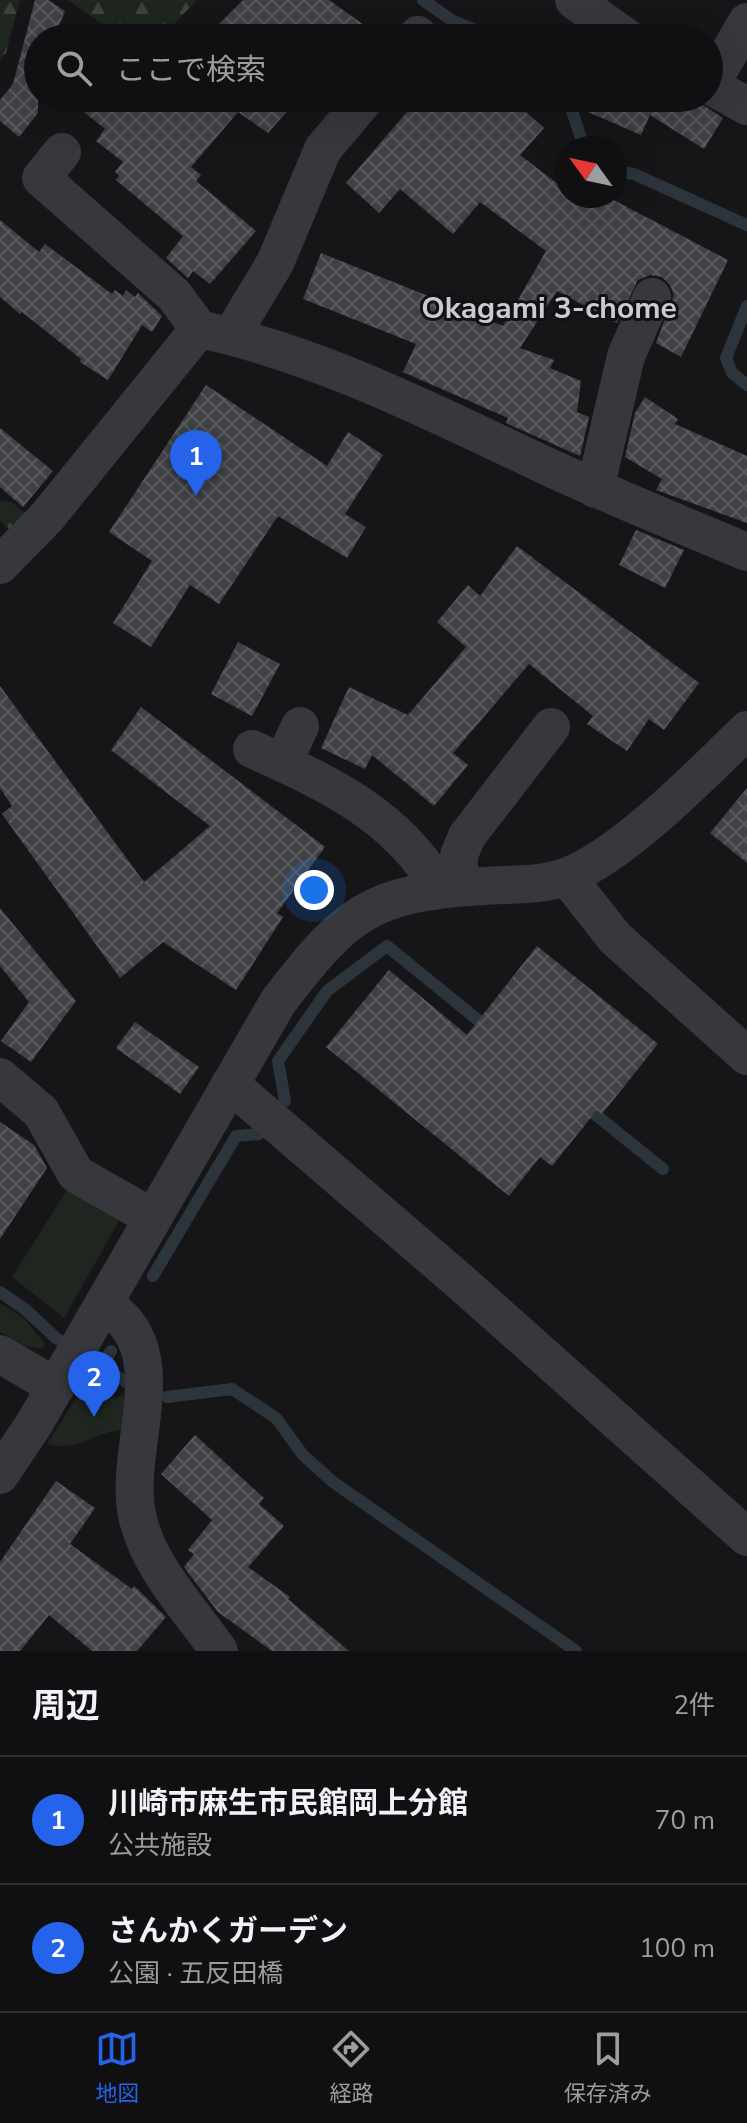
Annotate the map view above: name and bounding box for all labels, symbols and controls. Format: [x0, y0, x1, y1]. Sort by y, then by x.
search box [24, 24, 723, 112]
icon: search [52, 46, 96, 90]
text: ここで検索 [116, 50, 266, 91]
north arrow [555, 136, 627, 208]
district label: Okagami 3-chome [421, 288, 677, 329]
pin: 1 [170, 430, 222, 496]
your location [294, 870, 334, 910]
pin: 2 [68, 1351, 120, 1417]
text: 周辺 [32, 1683, 100, 1729]
text: 2件 [673, 1688, 715, 1723]
text: 川崎市麻生市民館岡上分館 [108, 1783, 468, 1824]
text: 1 [50, 1803, 66, 1838]
text: 70 m [655, 1803, 715, 1838]
text: 公共施設 [108, 1828, 212, 1863]
text: さんかくガーデン [108, 1911, 348, 1952]
text: 2 [50, 1931, 66, 1966]
text: 100 m [639, 1931, 715, 1966]
text: 公園 · 五反田橋 [108, 1956, 283, 1991]
tab: 地図 [95, 2027, 139, 2109]
tab: 経路 [329, 2027, 374, 2109]
tab: 保存済み [564, 2027, 652, 2109]

